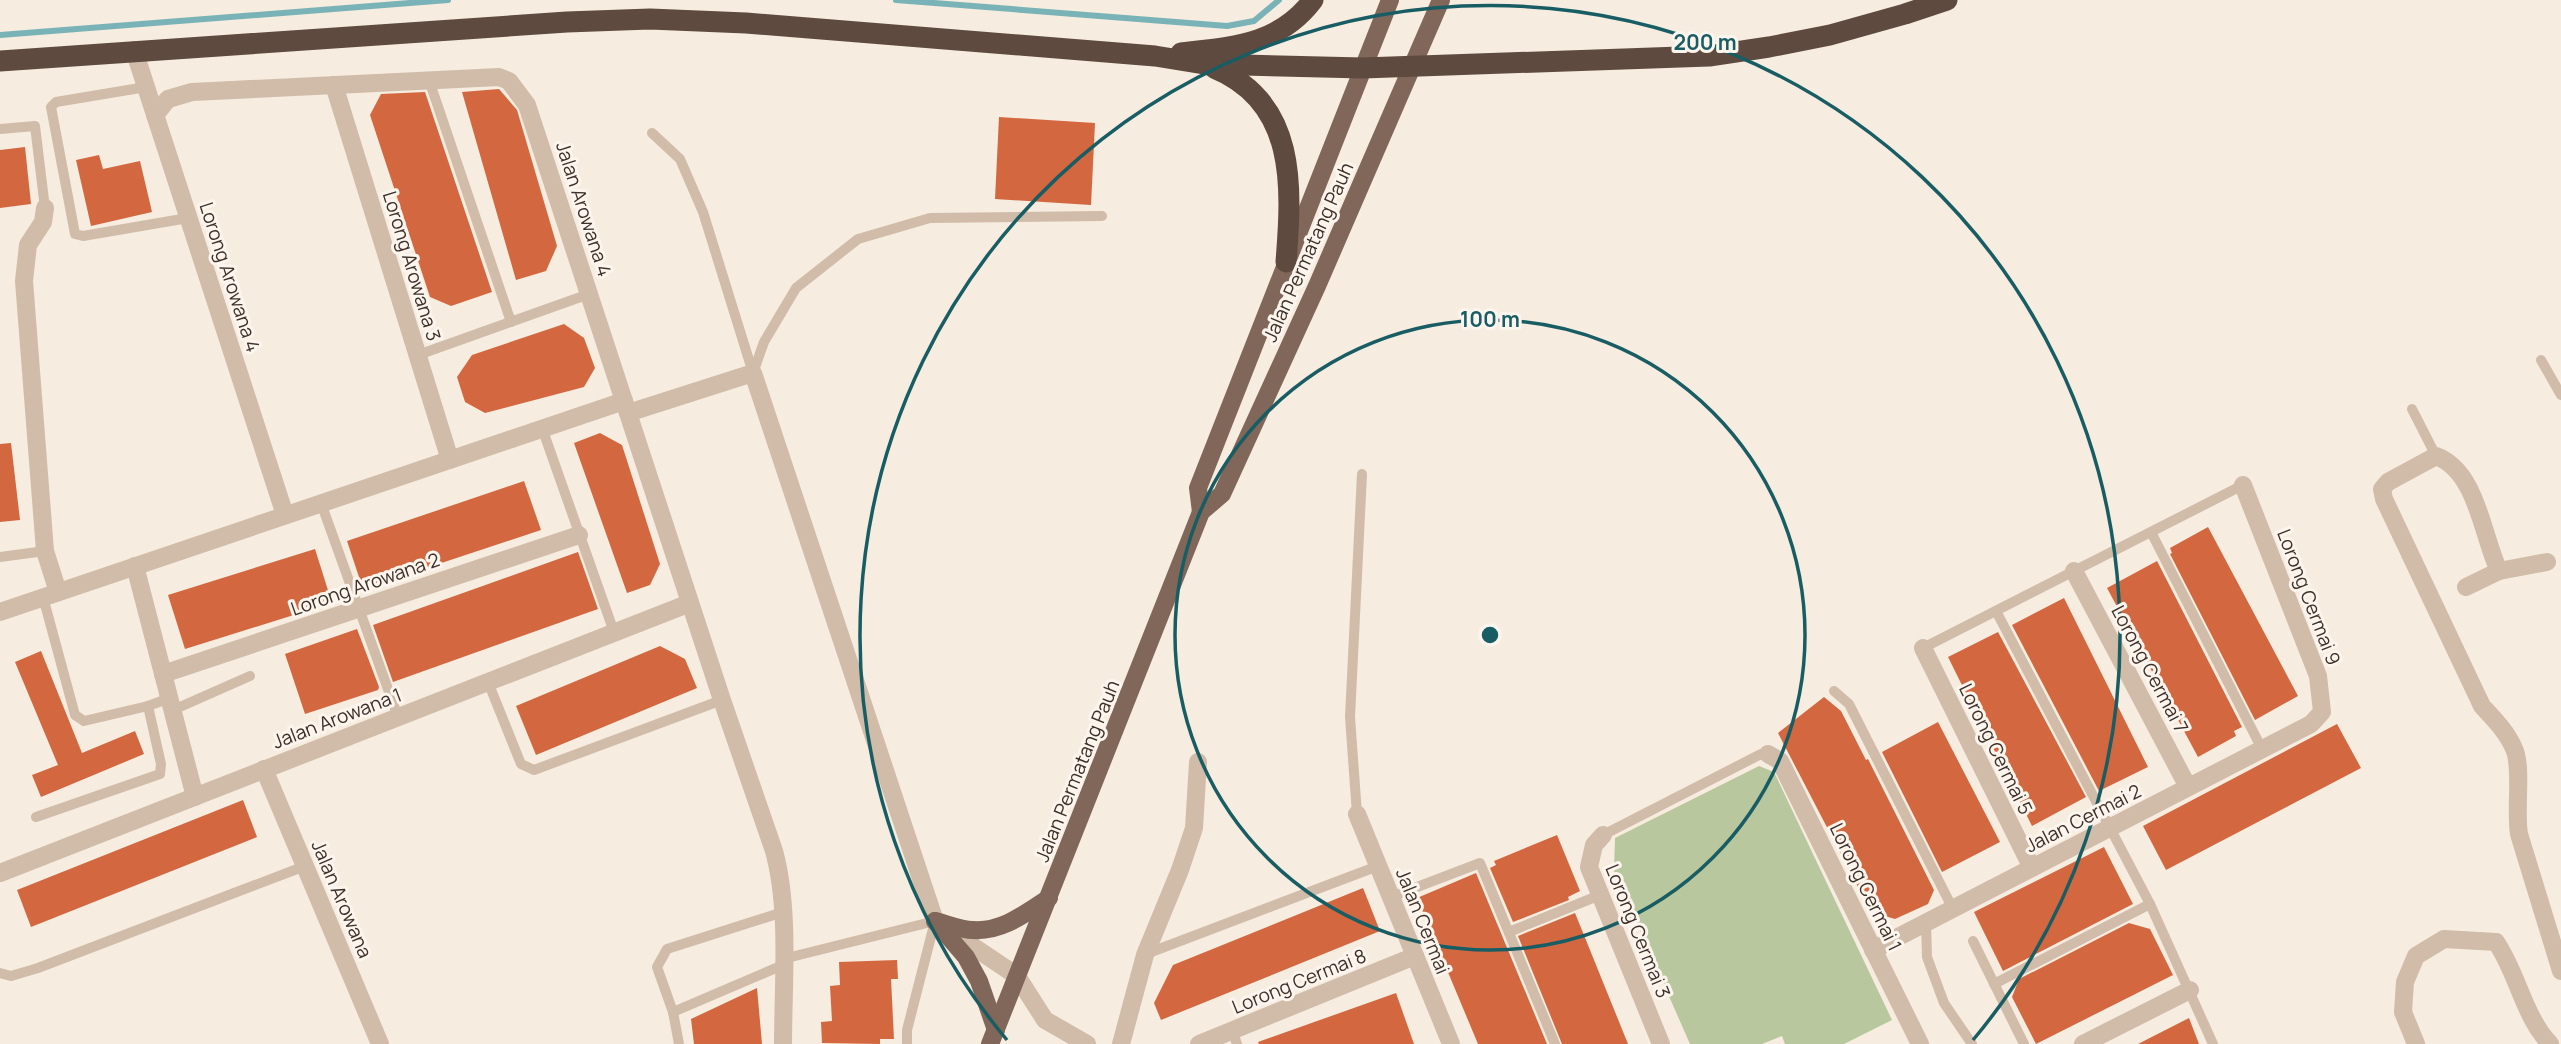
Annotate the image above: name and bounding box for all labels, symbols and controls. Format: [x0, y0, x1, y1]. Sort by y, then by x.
text: 200 m [1673, 28, 1737, 56]
street label: Jalan Arowana 4 [550, 138, 618, 280]
street label: Jalan Permatang Pauh [1257, 158, 1359, 346]
street label: Lorong Arowana 3 [377, 188, 447, 344]
street label: Lorong Arowana 4 [194, 199, 266, 355]
text: 100 m [1460, 305, 1520, 333]
street label: Lorong Cermai 9 [2271, 525, 2347, 669]
street label: Lorong Arowana 2 [287, 546, 443, 622]
street label: Lorong Cermai 7 [2105, 601, 2195, 737]
centre of rings [1478, 623, 1502, 647]
street label: Jalan Permatang Pauh [1029, 676, 1125, 866]
street label: Lorong Cermai 5 [1953, 679, 2039, 819]
street label: Jalan Arowana 1 [269, 681, 405, 755]
street label: Jalan Cermai 2 [2021, 778, 2145, 858]
street label: Lorong Cermai 1 [1824, 819, 1908, 955]
street label: Jalan Arowana [306, 836, 378, 962]
street label: Lorong Cermai 3 [1599, 860, 1677, 1002]
street label: Jalan Cermai [1390, 864, 1456, 978]
street label: Lorong Cermai 8 [1228, 942, 1370, 1020]

